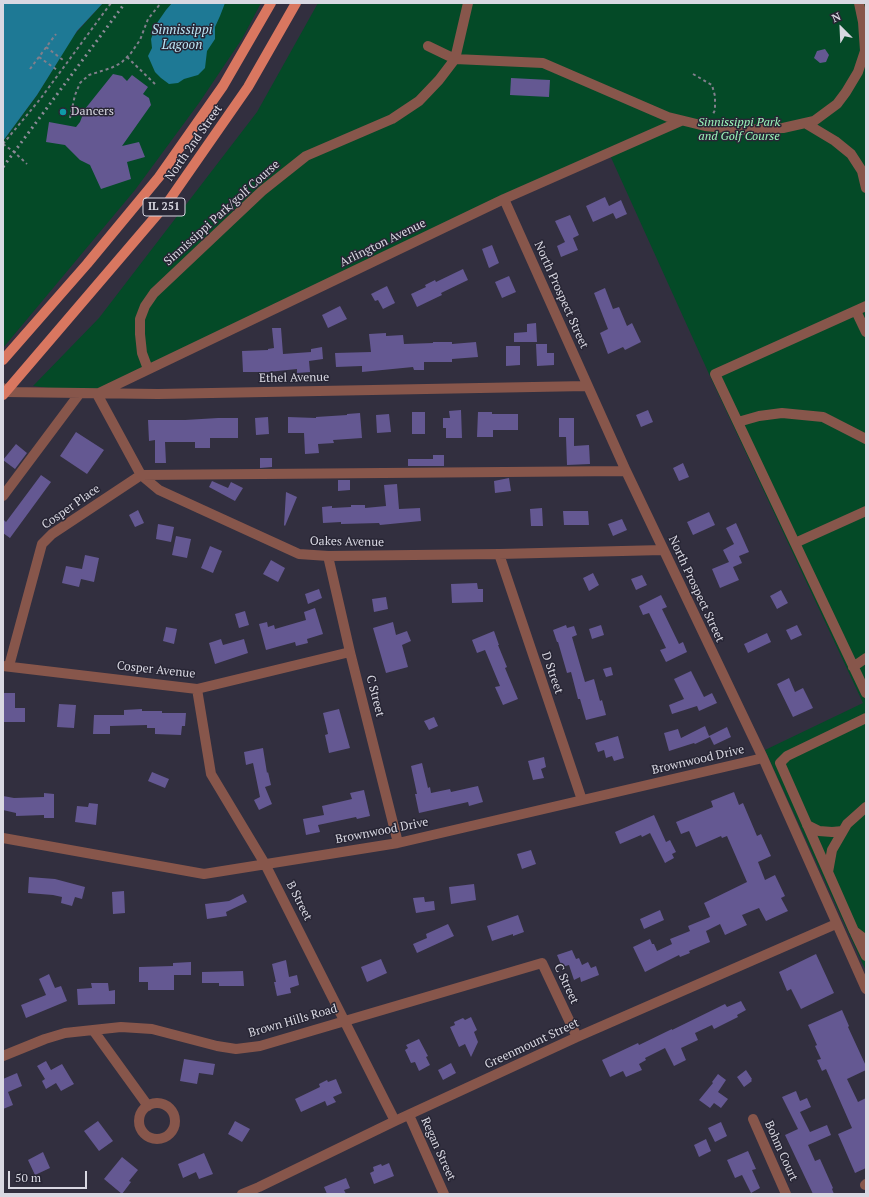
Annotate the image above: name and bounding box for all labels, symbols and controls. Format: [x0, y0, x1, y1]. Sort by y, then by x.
north arrow [821, 8, 861, 48]
text: N [829, 9, 843, 25]
water label: Sinnissippi Lagoon [152, 22, 212, 53]
street label: North 2nd Street [162, 102, 226, 184]
place label: Dancers [71, 105, 114, 119]
marker: Dancers [58, 107, 68, 117]
park label: Sinnissippi Park and Golf Course [698, 116, 780, 144]
street label: Sinnissippi Park/golf Course [161, 157, 283, 269]
road number: IL 251 [143, 198, 185, 216]
street label: Arlington Avenue [338, 216, 428, 270]
street label: North Prospect Street [531, 239, 591, 351]
street label: Ethel Avenue [259, 370, 329, 386]
street label: Cosper Place [39, 482, 103, 532]
street label: North Prospect Street [665, 533, 727, 645]
street label: Oakes Avenue [310, 534, 384, 550]
street label: D Street [538, 650, 566, 696]
street label: Cosper Avenue [116, 659, 196, 681]
street label: C Street [363, 674, 387, 718]
street label: Brownwood Drive [650, 742, 746, 778]
street label: Brownwood Drive [334, 815, 430, 847]
street label: B Street [283, 879, 315, 923]
street label: C Street [550, 962, 582, 1006]
street label: Brown Hills Road [247, 1001, 339, 1041]
street label: Greenmount Street [483, 1016, 581, 1072]
street label: Regan Street [418, 1115, 458, 1183]
street label: Bohm Court [761, 1119, 801, 1183]
scale bar [10, 1163, 89, 1189]
text: 50 m [15, 1170, 41, 1185]

